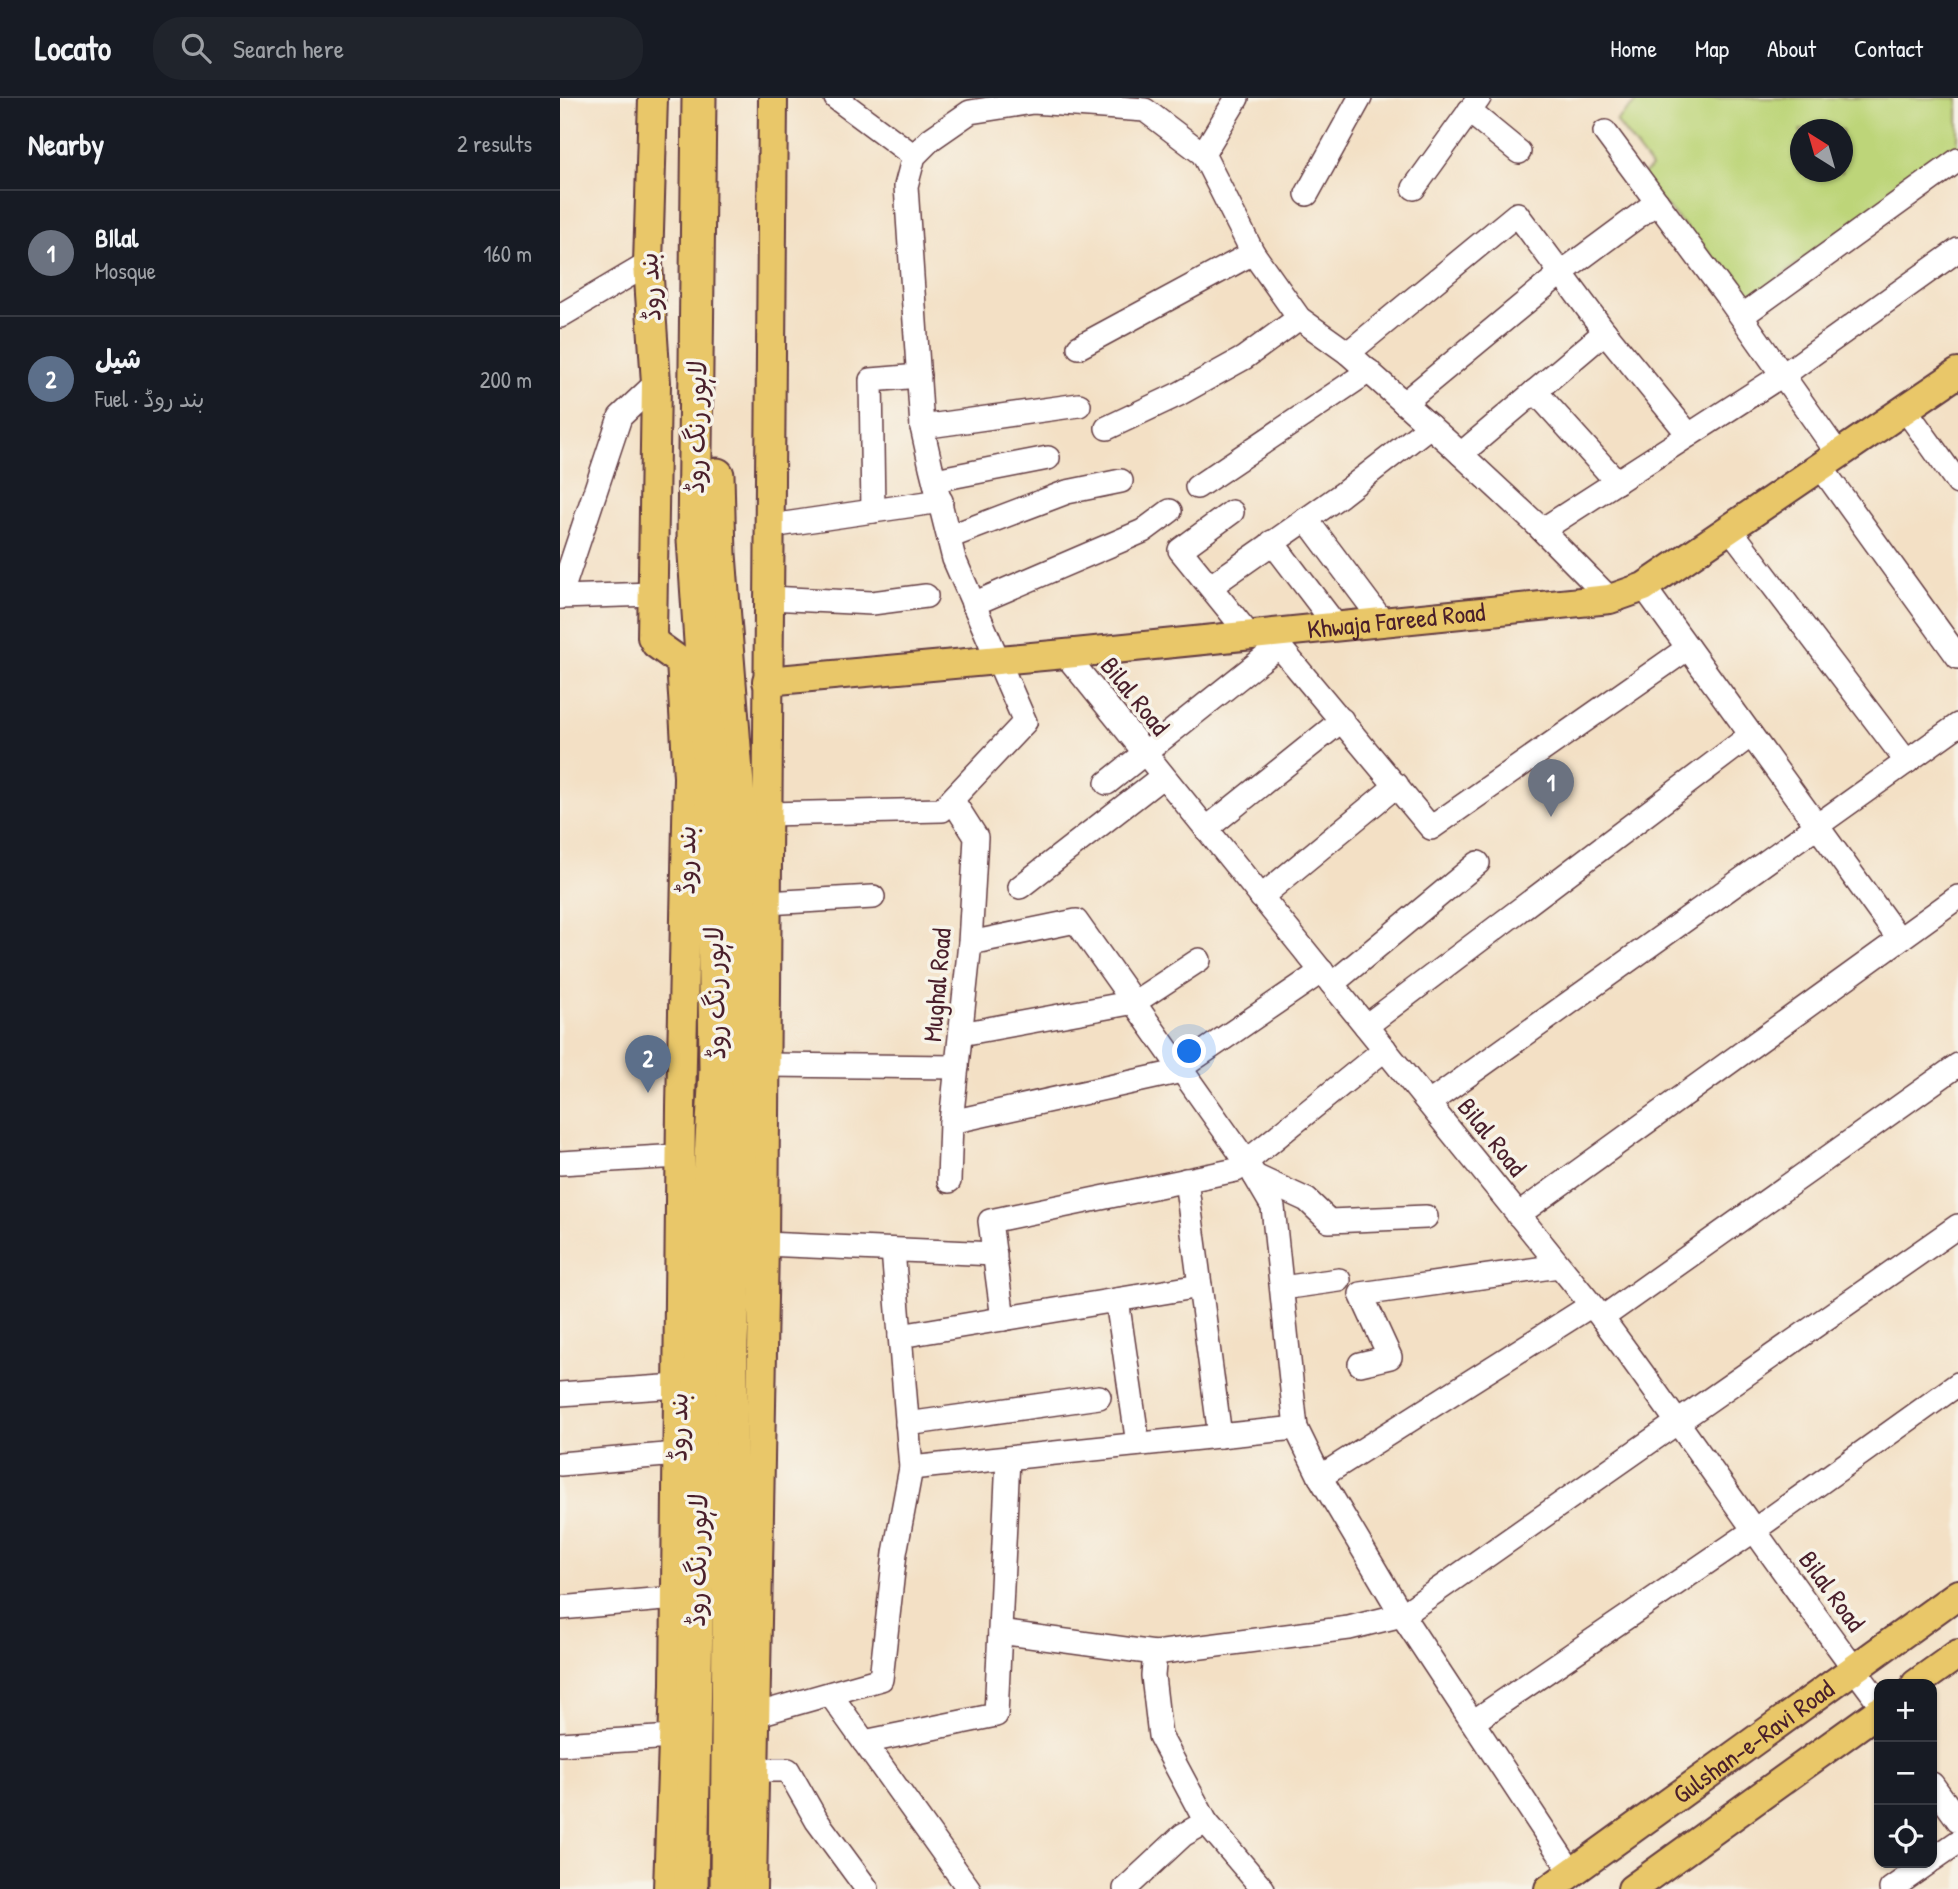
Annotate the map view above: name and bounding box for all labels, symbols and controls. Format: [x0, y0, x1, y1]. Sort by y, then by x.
search box [153, 17, 643, 80]
text: Locato [35, 26, 111, 70]
icon: search [177, 29, 215, 67]
text: Search here [233, 31, 344, 66]
text: Home [1610, 32, 1657, 64]
text: Map [1695, 32, 1729, 64]
text: About [1767, 32, 1816, 64]
text: Contact [1854, 32, 1923, 64]
north arrow [1790, 119, 1853, 182]
text: Nearby [28, 124, 104, 164]
text: 2 results [457, 128, 532, 159]
text: BIlal [95, 220, 138, 255]
text: 1 [47, 238, 55, 269]
text: 160 m [483, 238, 532, 269]
street label: بند روڈ [630, 252, 669, 322]
text: Mosque [95, 255, 156, 286]
text: شیل [95, 341, 141, 376]
street label: لاہور رنگ روڈ [677, 360, 717, 494]
text: 2 [46, 364, 56, 395]
text: 200 m [480, 364, 532, 395]
text: Fuel · بند روڈ [95, 383, 204, 414]
street label: Khwaja Fareed Road [1305, 594, 1487, 646]
street label: Bilal Road [1093, 649, 1178, 742]
pin: 1 [1528, 759, 1574, 817]
street label: بند روڈ [667, 825, 704, 895]
street label: لاہور رنگ روڈ [696, 926, 736, 1060]
street label: Mughal Road [914, 927, 959, 1043]
your location [1172, 1034, 1206, 1068]
pin: 2 [625, 1035, 671, 1093]
street label: Bilal Road [1450, 1090, 1535, 1183]
street label: بند روڈ [659, 1392, 696, 1462]
street label: لاہور رنگ روڈ [678, 1493, 718, 1627]
street label: Bilal Road [1791, 1543, 1873, 1638]
street label: Gulshan-e-Ravi Road [1665, 1671, 1841, 1811]
map controls [1874, 1679, 1937, 1868]
button: + [1874, 1679, 1937, 1742]
button: − [1874, 1742, 1937, 1805]
button: locate [1874, 1805, 1937, 1868]

